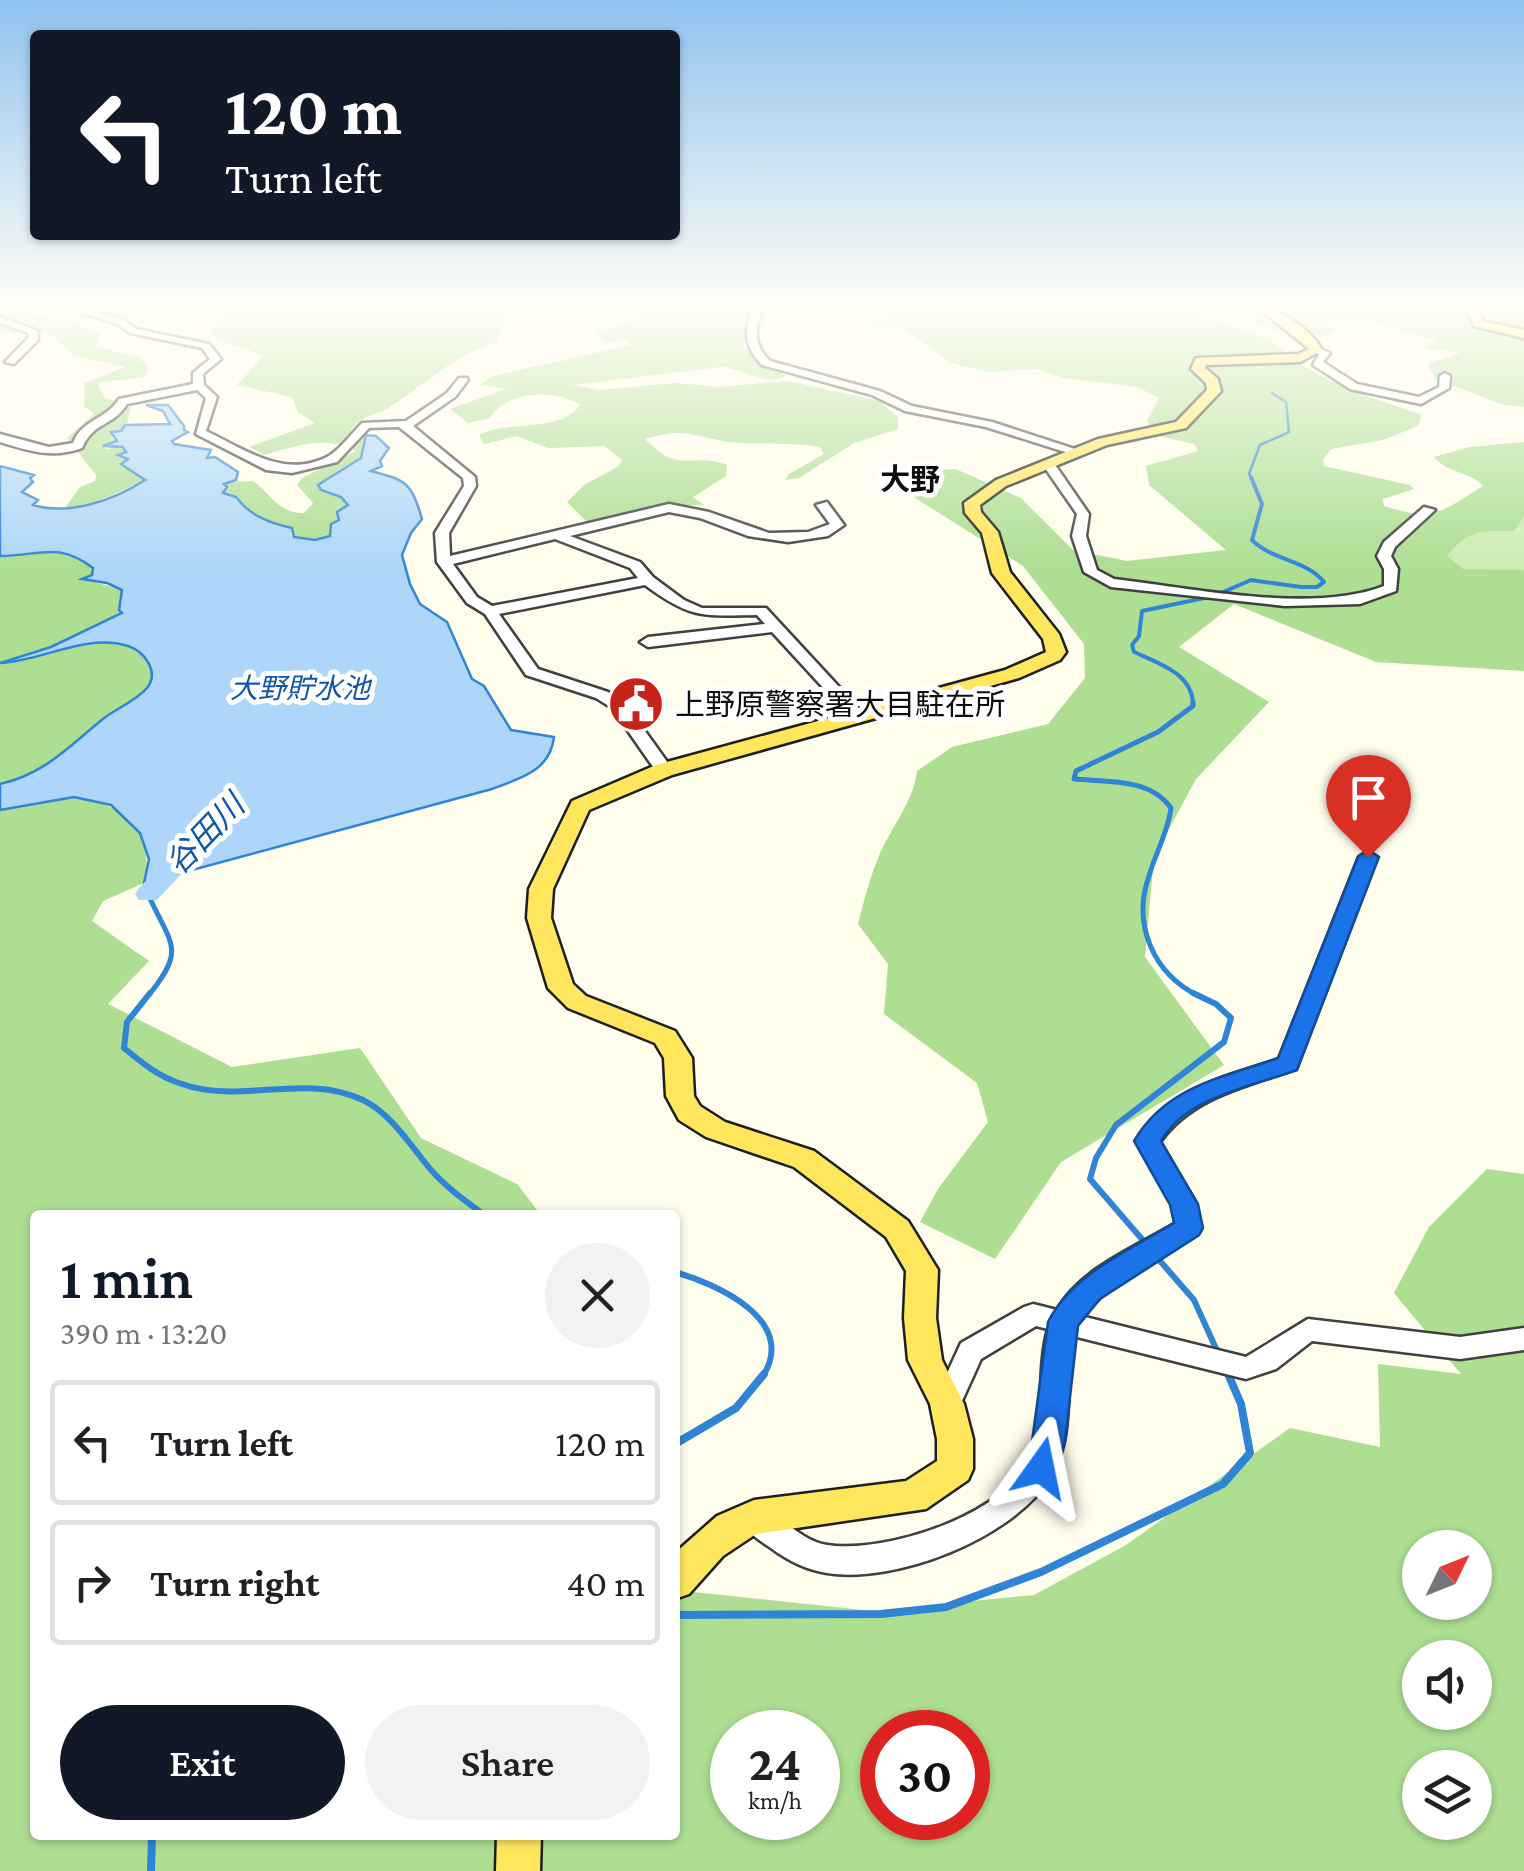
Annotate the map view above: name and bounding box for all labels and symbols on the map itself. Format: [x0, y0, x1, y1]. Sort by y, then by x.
district label: 大野 [880, 463, 940, 496]
water label: 大野貯水池 [230, 673, 373, 704]
public building icon: 上野原警察署大目駐在所 [606, 674, 666, 734]
place label: 上野原警察署大目駐在所 [675, 688, 1005, 721]
pin [1326, 755, 1411, 858]
water label: 谷田川 [159, 785, 253, 881]
position arrow [989, 1416, 1093, 1520]
north arrow [1402, 1530, 1492, 1620]
speed limit sign: 30 [860, 1710, 990, 1840]

